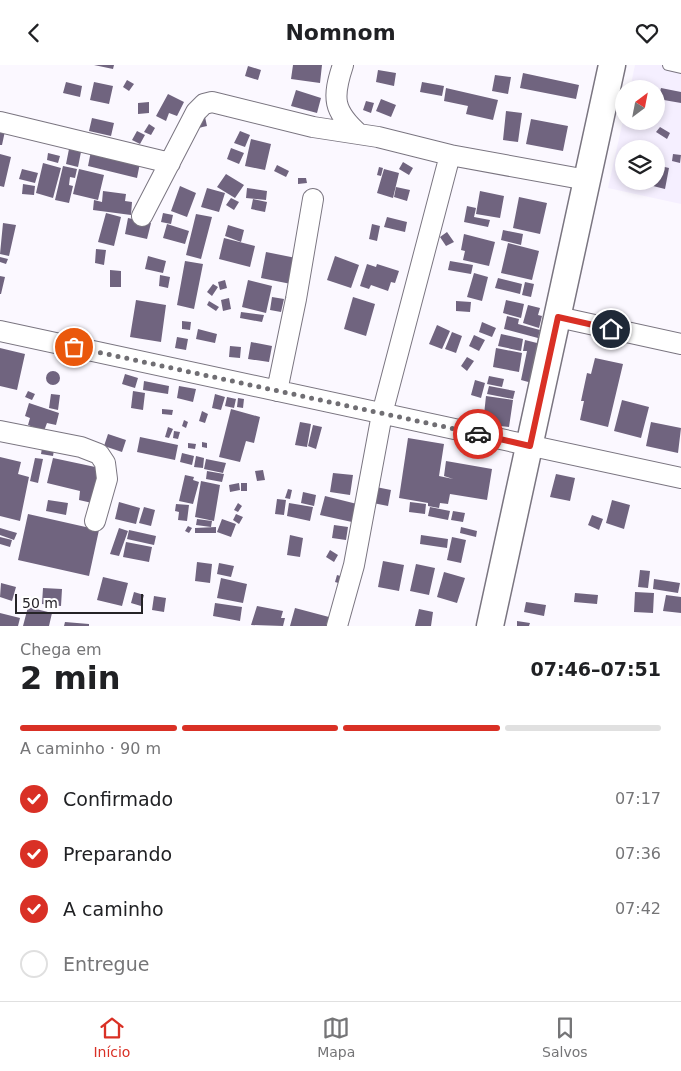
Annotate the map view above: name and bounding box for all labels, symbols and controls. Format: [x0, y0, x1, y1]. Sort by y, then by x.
icon: back [20, 19, 48, 47]
icon: heart [633, 19, 661, 47]
text: Nomnom [285, 20, 396, 45]
north arrow [615, 80, 665, 130]
map controls [615, 80, 665, 190]
button: layers [615, 140, 665, 190]
pin [590, 308, 632, 350]
icon: home [597, 315, 625, 343]
pin [53, 326, 95, 368]
icon: bag [60, 333, 88, 361]
courier [453, 409, 503, 459]
icon: car [464, 420, 492, 448]
scale bar [15, 591, 142, 614]
text: 50 m [22, 595, 58, 611]
text: Chega em [20, 640, 102, 659]
text: 07:46–07:51 [531, 658, 661, 680]
text: 2 min [20, 659, 121, 697]
text: A caminho · 90 m [20, 739, 161, 758]
icon: check [20, 785, 48, 813]
text: Confirmado [63, 788, 173, 810]
text: 07:17 [615, 789, 661, 808]
icon: check [20, 840, 48, 868]
text: Preparando [63, 843, 172, 865]
text: 07:36 [615, 844, 661, 863]
icon: check [20, 895, 48, 923]
text: A caminho [63, 898, 164, 920]
text: 07:42 [615, 899, 661, 918]
text: Entregue [63, 953, 149, 975]
tab: Início [93, 1014, 130, 1060]
tab: Mapa [317, 1014, 355, 1060]
tab: Salvos [542, 1014, 588, 1060]

